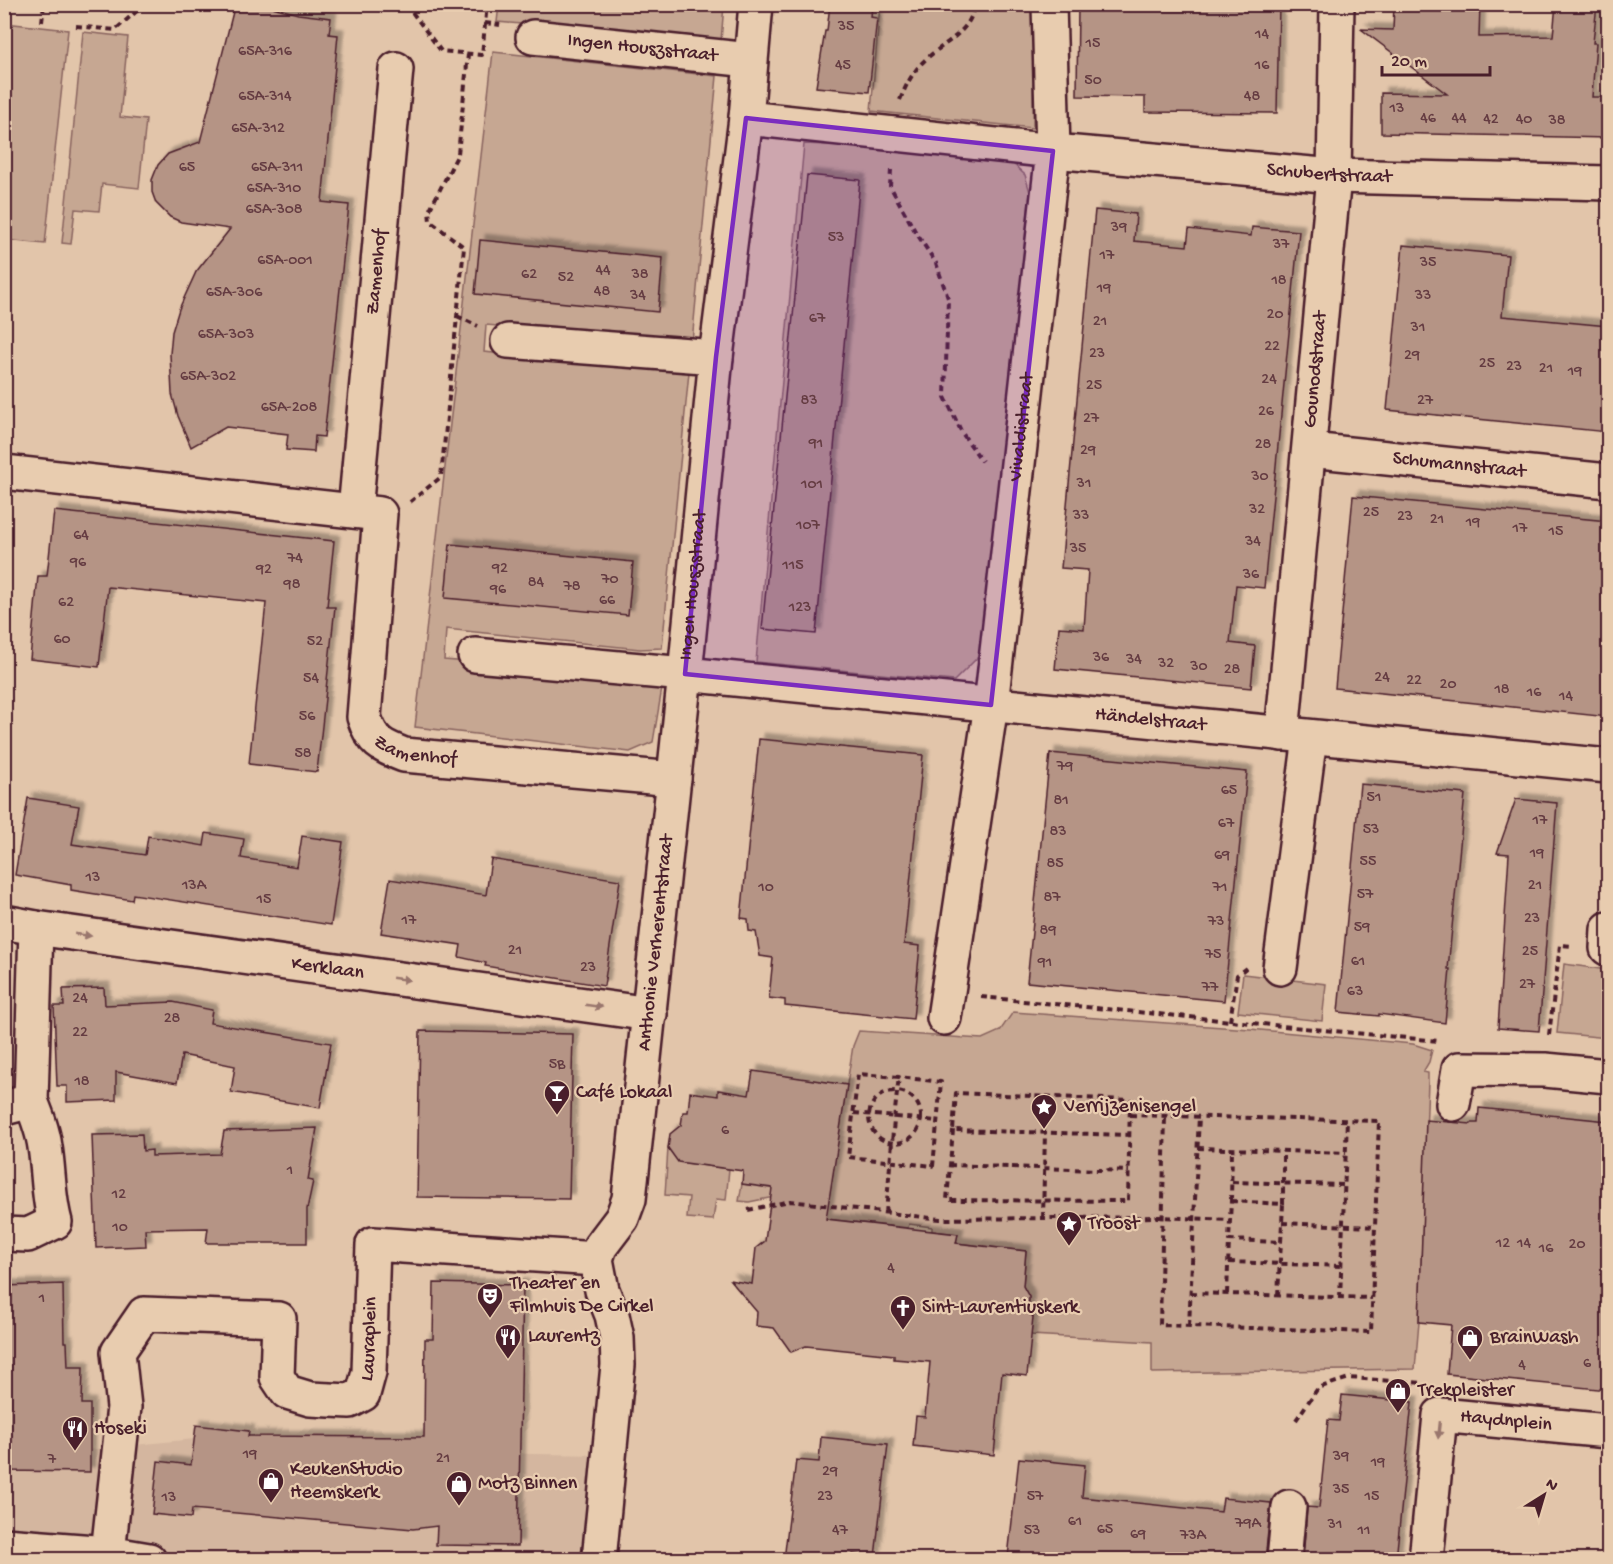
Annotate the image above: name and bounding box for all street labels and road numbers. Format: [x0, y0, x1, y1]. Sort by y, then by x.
street label: Ingen Houszstraat [566, 29, 720, 68]
street label: Schubertstraat [1266, 159, 1394, 189]
street label: Zamenhof [362, 227, 393, 316]
street label: Gounodstraat [1299, 308, 1333, 429]
street label: Vivaldistraat [1004, 370, 1040, 484]
street label: Schumannstraat [1392, 447, 1529, 484]
street label: Ingen Houszstraat [675, 507, 713, 661]
street label: Händelstraat [1094, 703, 1209, 738]
street label: Zamenhof [368, 731, 459, 771]
street label: Anthonie Verherentstraat [633, 832, 679, 1052]
street label: Kerklaan [290, 952, 366, 985]
street label: Lauraplein [355, 1296, 383, 1384]
street label: Haydnplein [1459, 1405, 1553, 1437]

